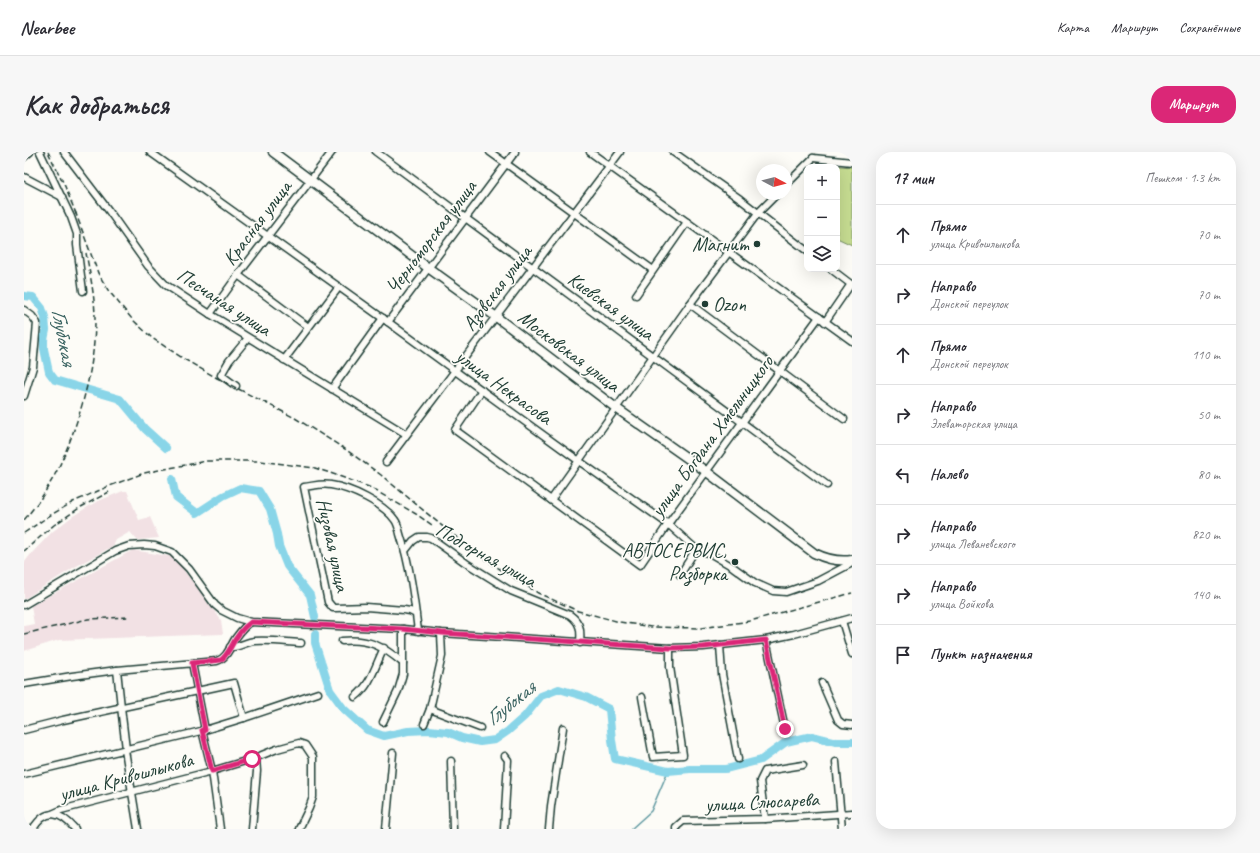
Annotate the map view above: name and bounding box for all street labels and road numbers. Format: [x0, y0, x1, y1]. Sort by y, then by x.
street label: Красная улица [217, 174, 298, 270]
street label: Черноморская улица [380, 174, 483, 299]
street label: Азовская улица [457, 239, 539, 336]
street label: Песчаная улица [172, 262, 277, 342]
street label: Киевская улица [563, 266, 660, 346]
street label: Московская улица [513, 305, 626, 398]
street label: улица Некрасова [450, 343, 558, 431]
street label: улица Богдана Хмельницкого [644, 350, 780, 522]
street label: Низовая улица [310, 496, 355, 595]
street label: Подгорная улица [431, 517, 542, 593]
street label: улица Кривошлыкова [56, 747, 197, 807]
street label: улица Слюсарева [703, 786, 821, 818]

